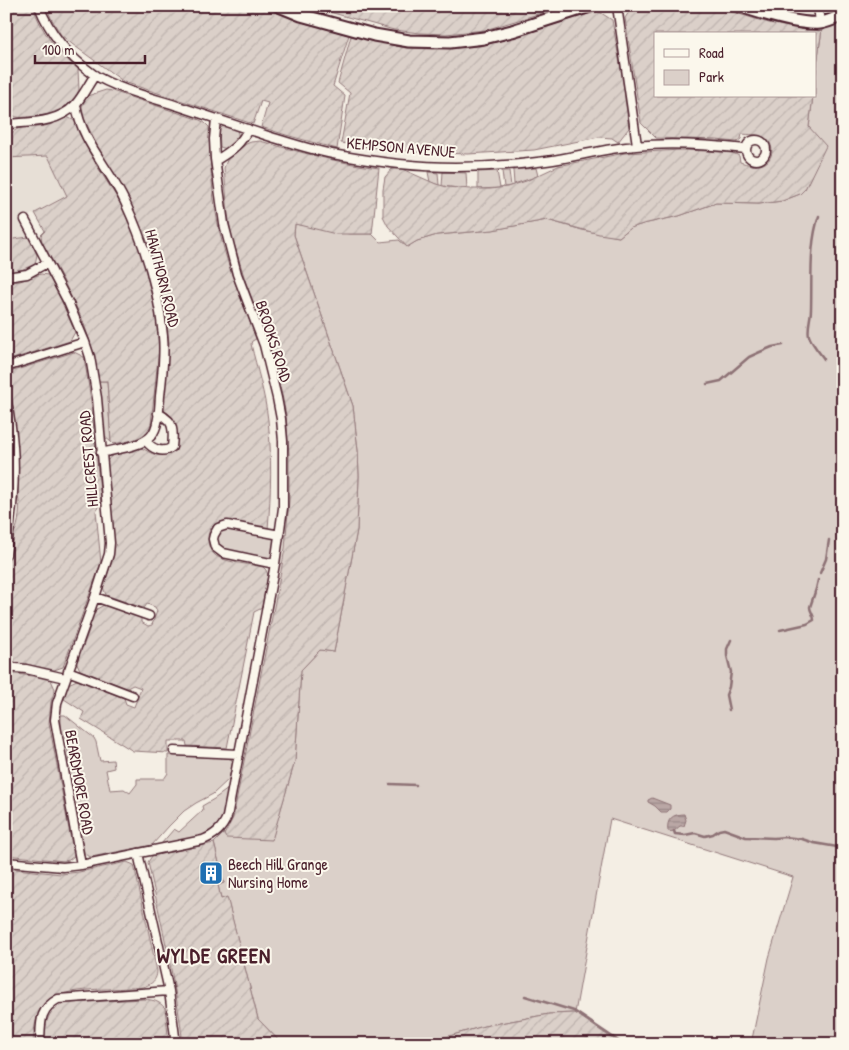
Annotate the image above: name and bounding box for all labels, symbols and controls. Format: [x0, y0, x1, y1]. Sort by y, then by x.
scale bar [35, 32, 145, 64]
legend [654, 32, 816, 98]
text: 100 m [42, 39, 75, 60]
text: Road [699, 42, 724, 63]
text: Park [699, 66, 724, 87]
street label: KEMPSON AVENUE [346, 131, 456, 163]
street label: HAWTHORN ROAD [140, 227, 186, 330]
street label: BROOKS ROAD [251, 298, 298, 385]
street label: HILLCREST ROAD [73, 410, 103, 508]
street label: BEARDMORE ROAD [60, 728, 100, 836]
place label: Beech Hill Grange Nursing Home [228, 853, 329, 893]
building icon: Beech Hill Grange Nursing Home [198, 860, 224, 886]
district label: WYLDE GREEN [157, 941, 271, 970]

